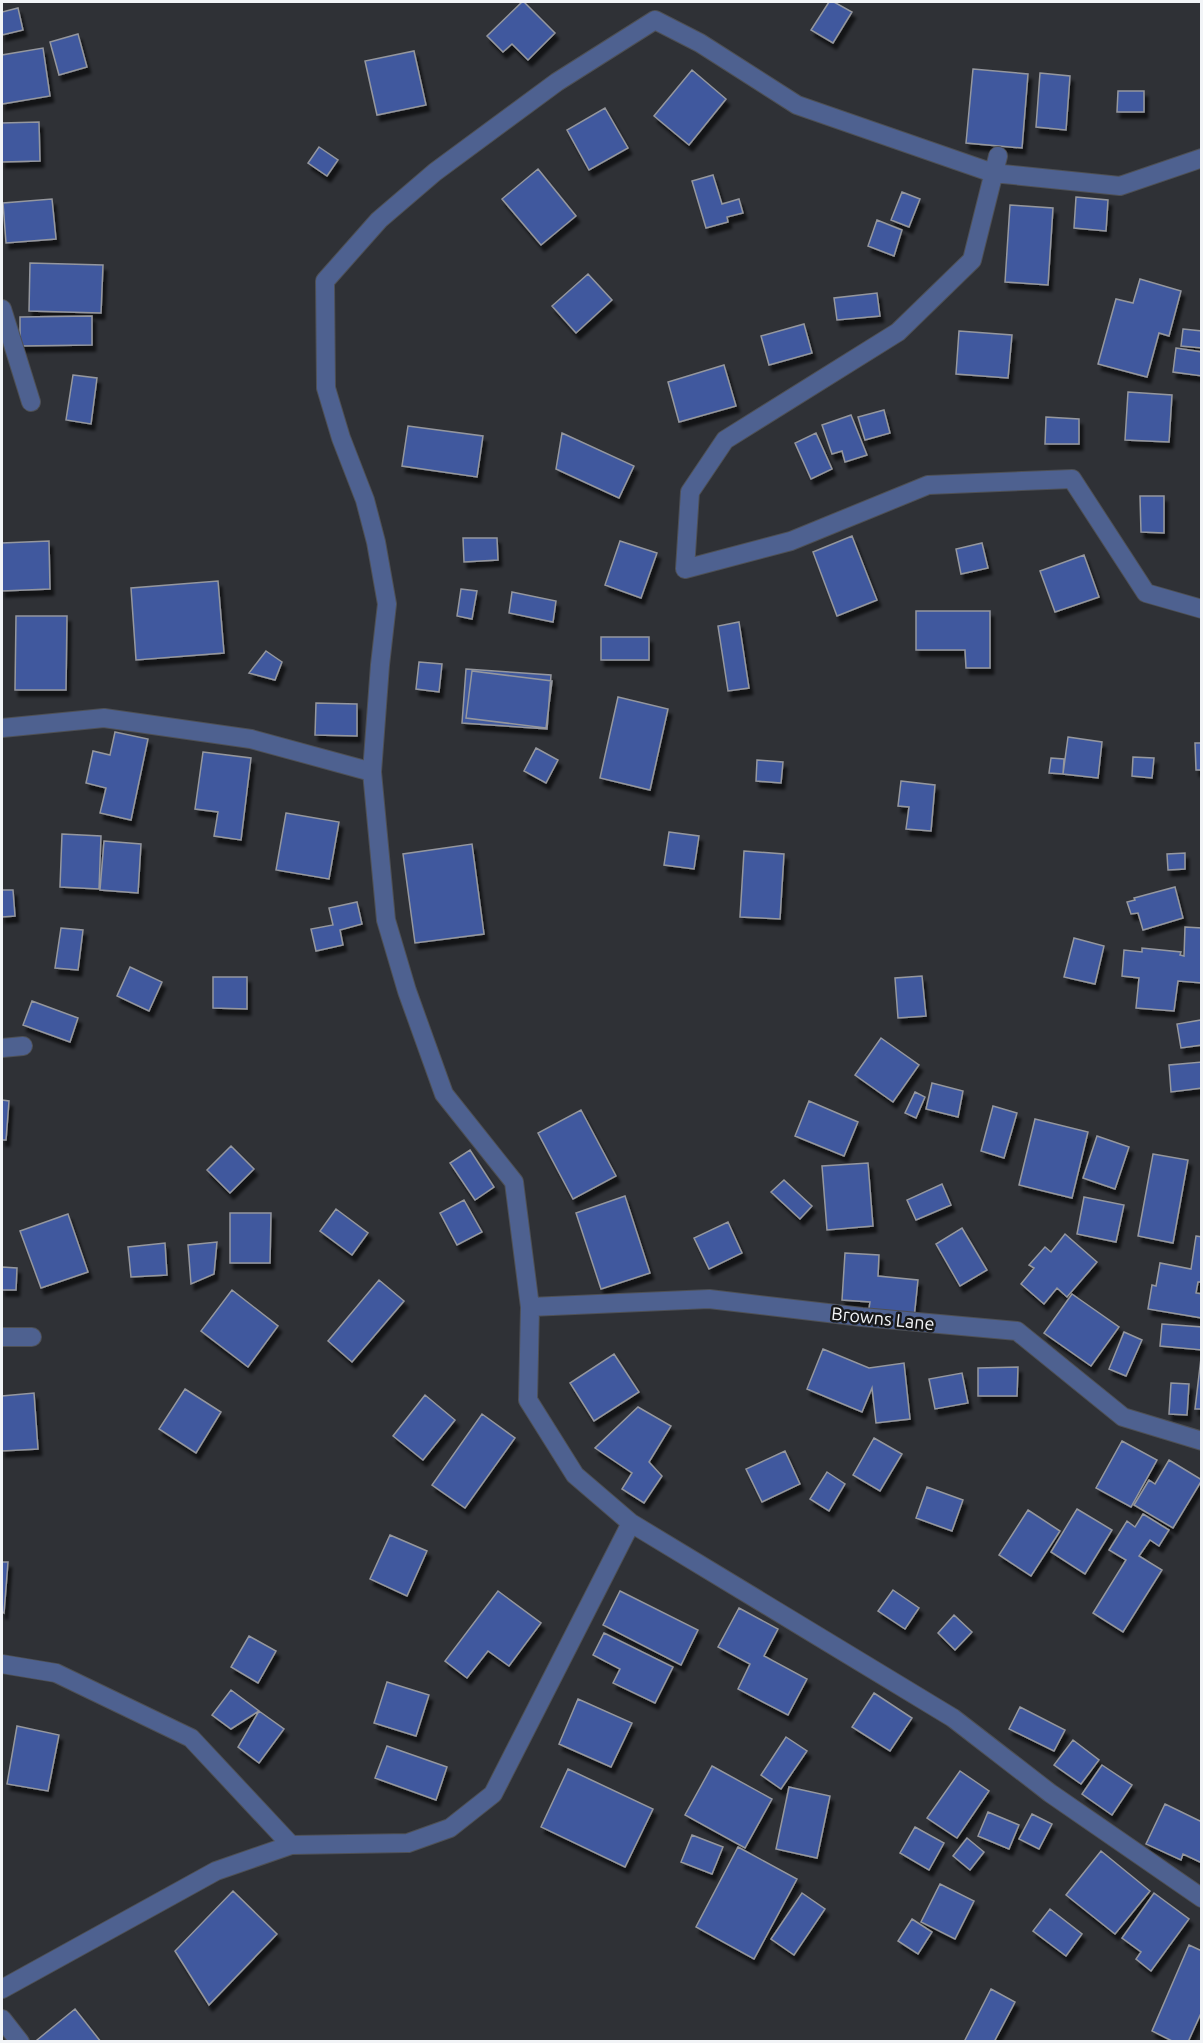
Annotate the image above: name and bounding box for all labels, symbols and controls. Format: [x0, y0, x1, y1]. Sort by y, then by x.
street label: Browns Lane [830, 1303, 936, 1333]

